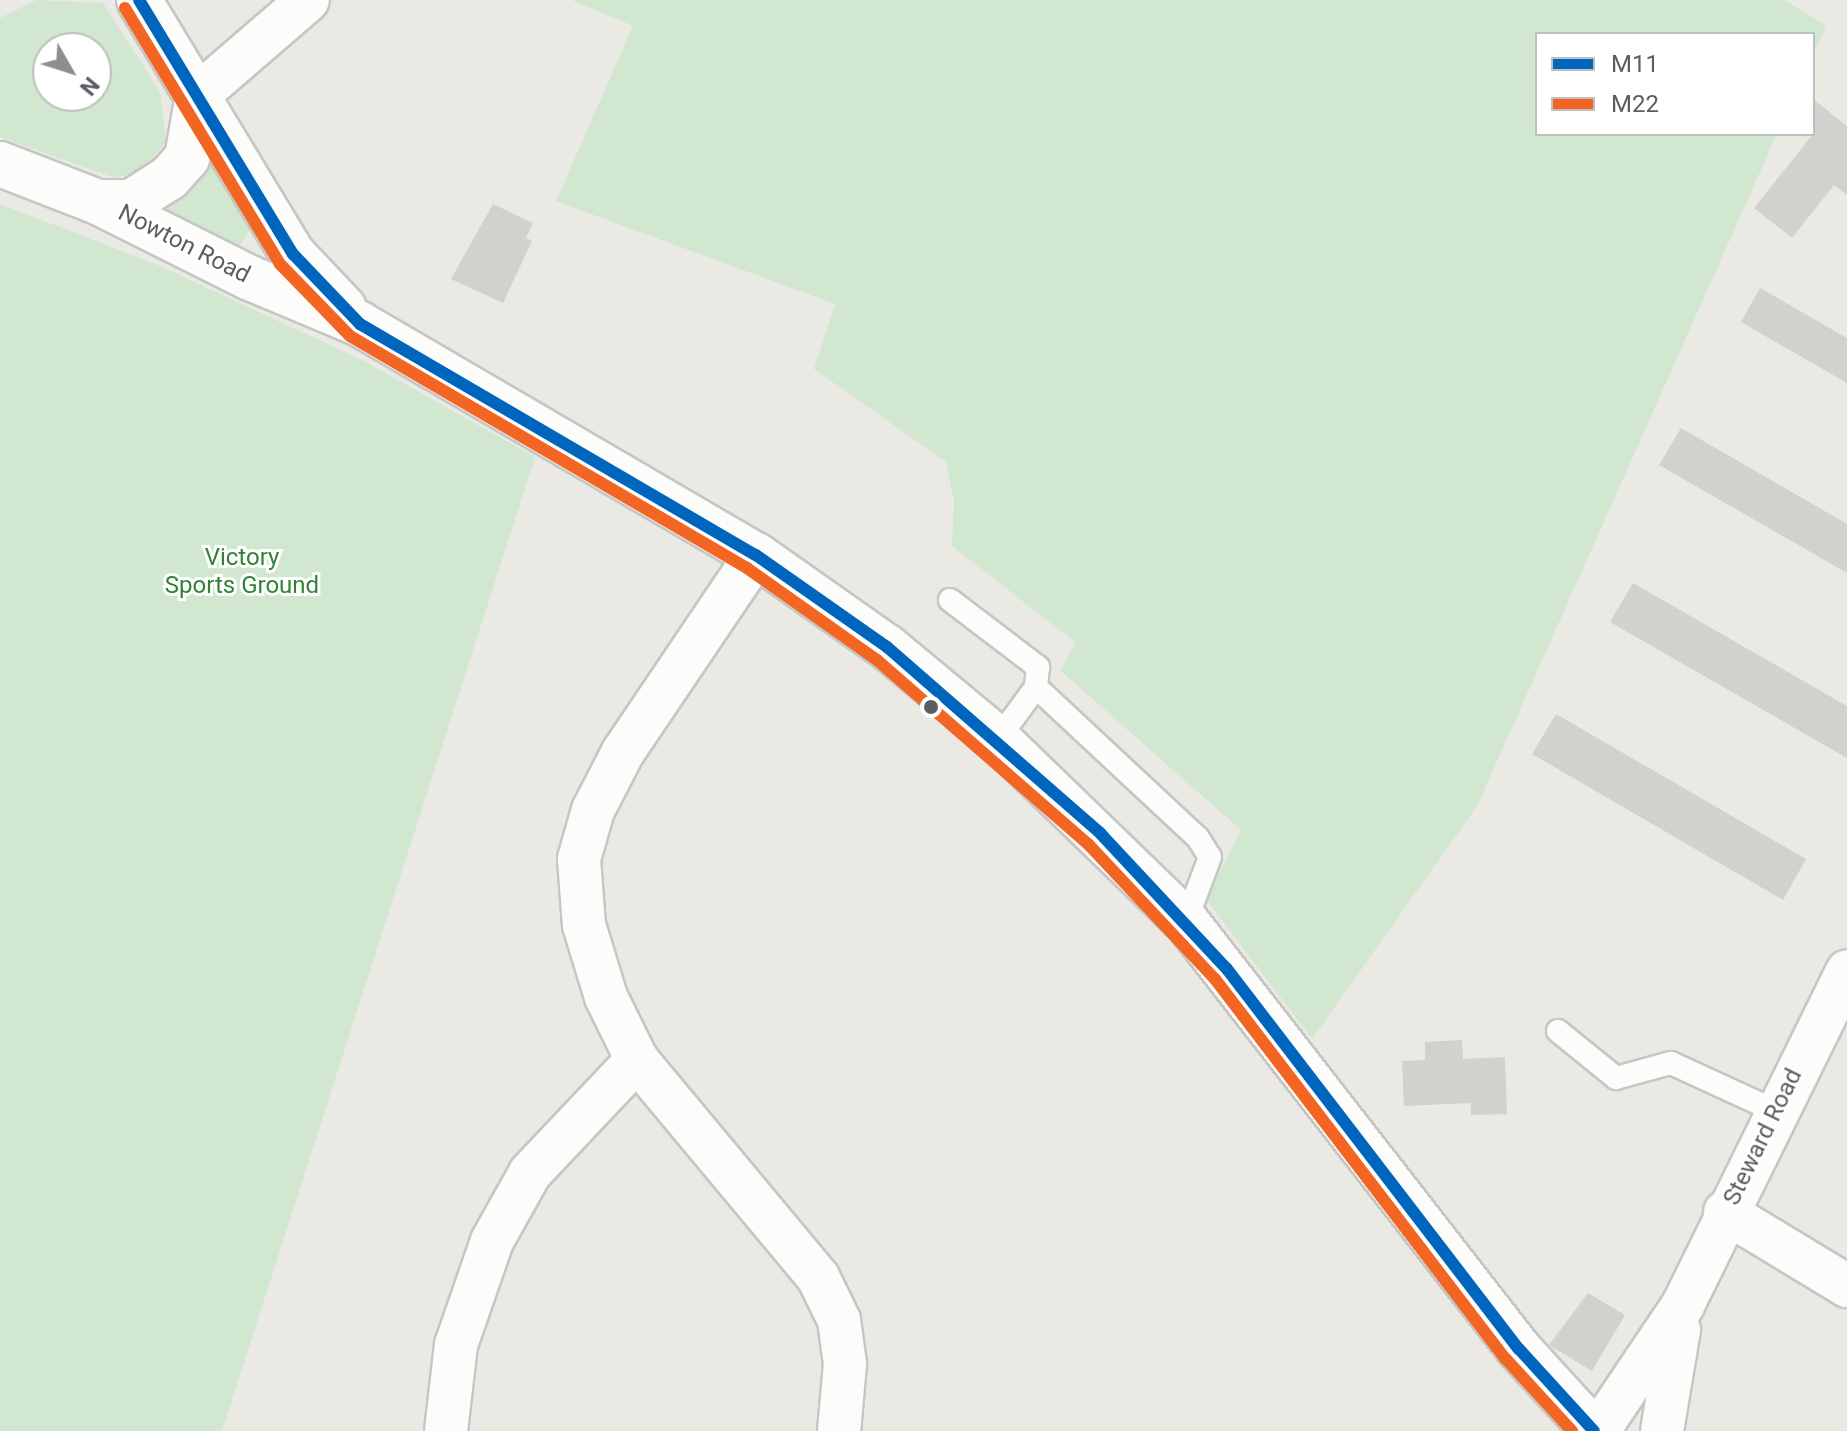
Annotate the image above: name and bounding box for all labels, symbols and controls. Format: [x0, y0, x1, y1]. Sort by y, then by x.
north arrow [32, 32, 112, 112]
legend [1535, 32, 1815, 136]
text: M11 [1611, 50, 1659, 78]
text: N [75, 72, 104, 100]
text: M22 [1611, 90, 1659, 118]
street label: Nowton Road [113, 198, 255, 290]
park label: Victory Sports Ground [165, 544, 319, 600]
unlabelled marker [923, 699, 939, 715]
street label: Steward Road [1718, 1064, 1808, 1210]

